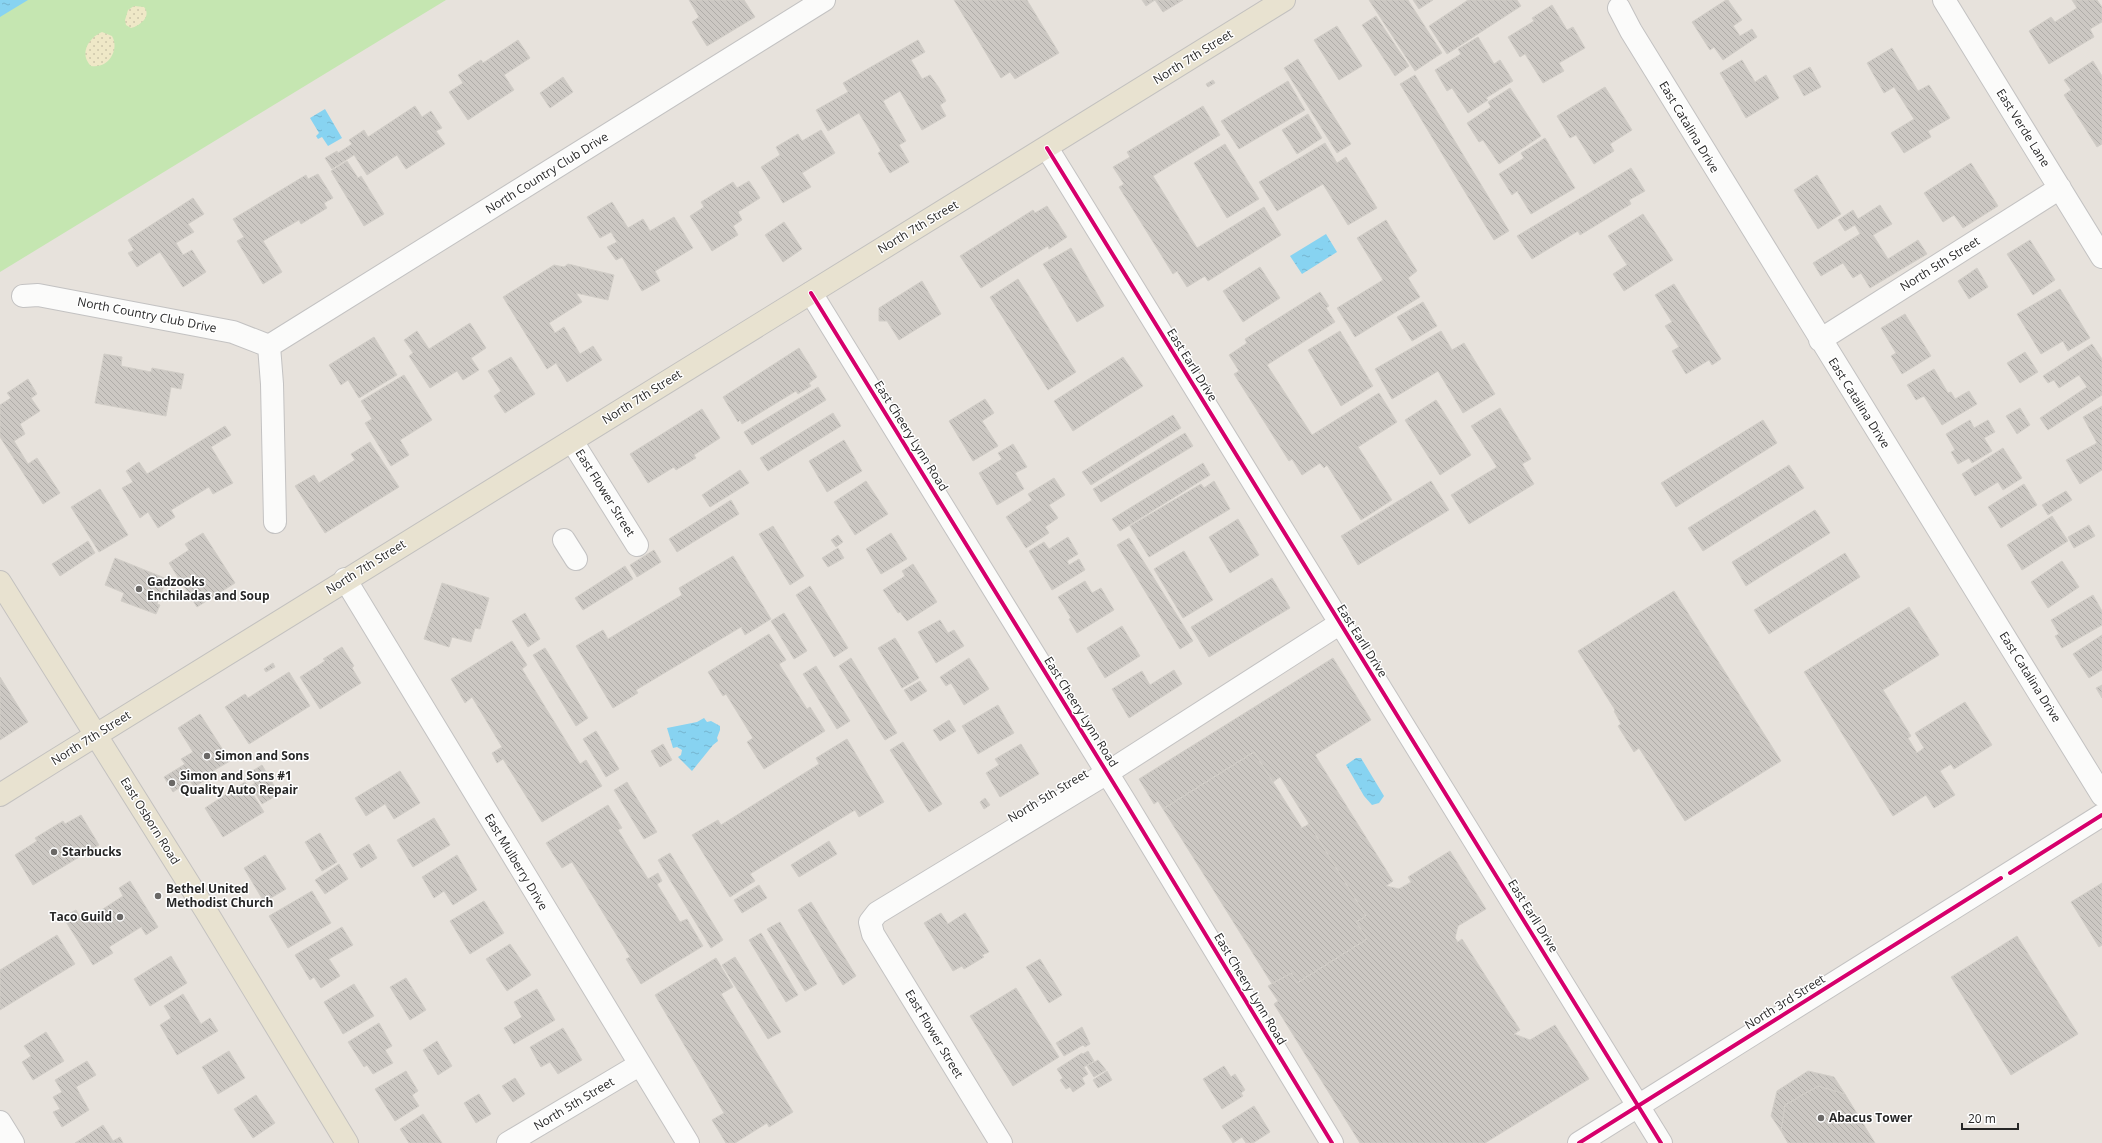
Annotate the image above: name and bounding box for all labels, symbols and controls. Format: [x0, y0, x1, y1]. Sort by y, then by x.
street label: North 7th Street [1150, 25, 1236, 88]
street label: East Catalina Drive [1655, 78, 1724, 176]
street label: East Verde Lane [1993, 85, 2054, 170]
street label: North Country Club Drive [482, 128, 611, 217]
street label: North 7th Street [874, 196, 961, 257]
street label: North 5th Street [1897, 232, 1983, 295]
street label: North Country Club Drive [76, 293, 218, 336]
street label: East Earll Drive [1163, 325, 1222, 405]
street label: East Catalina Drive [1825, 354, 1894, 452]
street label: North 7th Street [599, 365, 685, 428]
street label: East Cheery Lynn Road [870, 377, 952, 494]
street label: East Flower Street [572, 446, 639, 540]
street label: North 7th Street [323, 535, 409, 598]
place label: Gadzooks Enchiladas and Soup [147, 573, 270, 604]
marker: Gadzooks Enchiladas and Soup [134, 584, 144, 594]
street label: East Earll Drive [1333, 601, 1392, 681]
street label: East Catalina Drive [1996, 628, 2065, 726]
street label: East Cheery Lynn Road [1040, 653, 1122, 770]
street label: North 7th Street [48, 706, 134, 769]
place label: Simon and Sons [215, 747, 309, 764]
marker: Simon and Sons [202, 751, 212, 761]
street label: North 5th Street [1004, 765, 1091, 826]
place label: Simon and Sons #1 Quality Auto Repair [180, 767, 299, 798]
street label: East Osborn Road [117, 774, 184, 868]
marker: Simon and Sons #1 Quality Auto Repair [167, 778, 177, 788]
street label: East Mulberry Drive [481, 810, 552, 913]
place label: Starbucks [62, 843, 122, 860]
marker: Starbucks [49, 847, 59, 857]
street label: East Earll Drive [1504, 876, 1563, 956]
place label: Bethel United Methodist Church [166, 880, 273, 911]
marker: Bethel United Methodist Church [153, 891, 163, 901]
place label: Taco Guild [50, 908, 112, 925]
marker: Taco Guild [115, 912, 125, 922]
street label: East Cheery Lynn Road [1210, 930, 1291, 1048]
street label: North 3rd Street [1741, 970, 1828, 1033]
street label: East Flower Street [901, 986, 968, 1081]
street label: North 5th Street [530, 1073, 617, 1134]
scale bar [1962, 1105, 2018, 1131]
place label: Abacus Tower [1829, 1109, 1913, 1126]
text: 20 m [1968, 1110, 1996, 1127]
marker: Abacus Tower [1816, 1113, 1826, 1123]

